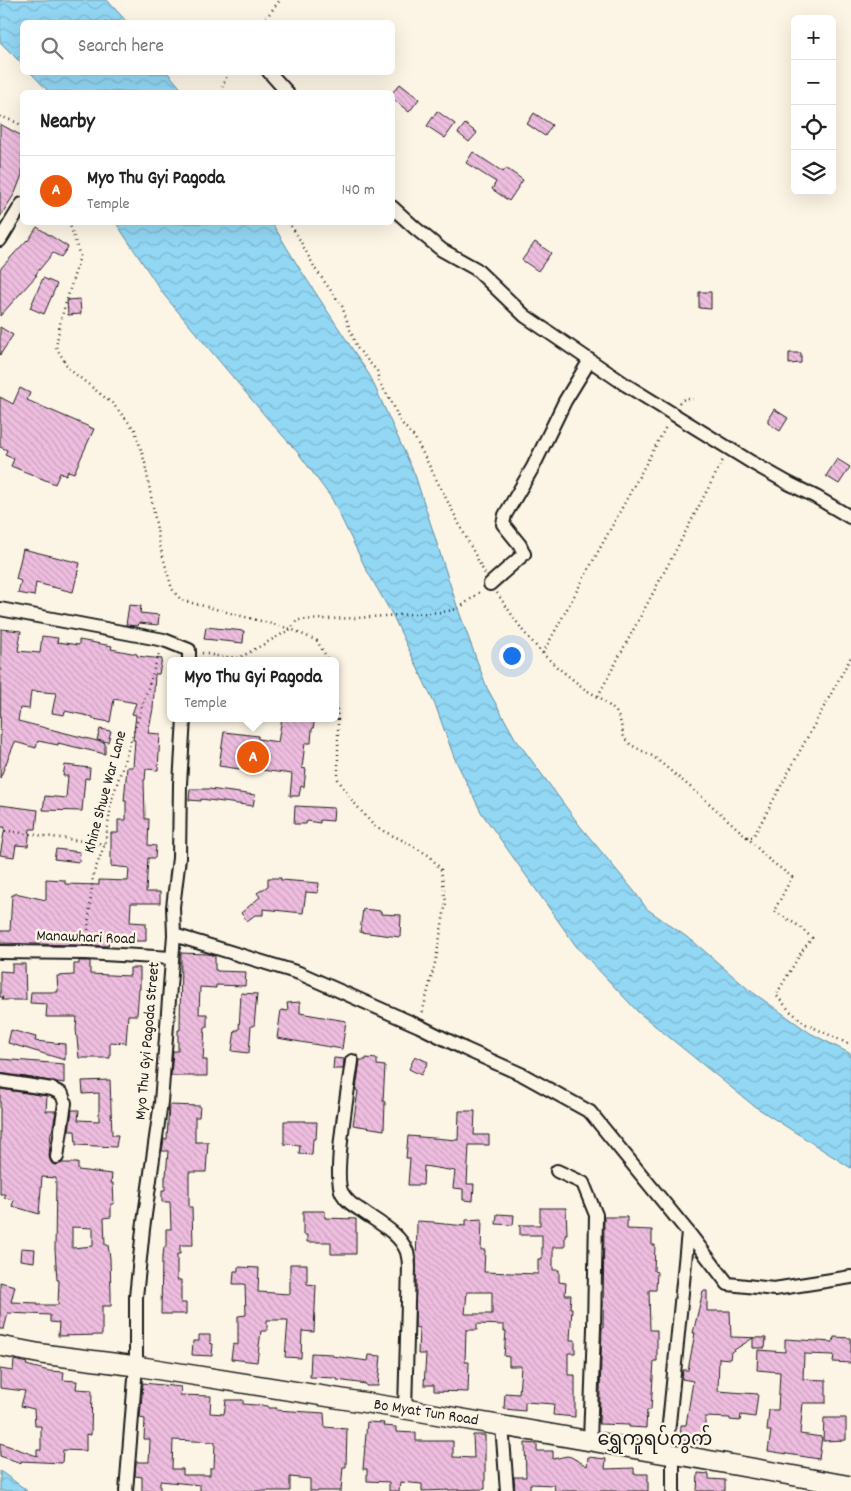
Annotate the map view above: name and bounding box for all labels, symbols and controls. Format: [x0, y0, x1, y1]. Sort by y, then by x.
map controls [791, 15, 836, 195]
button: + [791, 15, 836, 60]
search box [20, 20, 395, 75]
icon: search [38, 34, 66, 62]
text: Search here [78, 34, 164, 61]
button: − [791, 60, 836, 105]
button: locate [791, 105, 836, 150]
text: Nearby [40, 108, 95, 138]
button: layers [791, 150, 836, 195]
text: Myo Thu Gyi Pagoda [87, 166, 225, 193]
text: A [52, 179, 60, 202]
text: 140 m [341, 179, 375, 202]
text: Temple [87, 193, 130, 216]
your location [499, 643, 525, 669]
popup [167, 657, 339, 722]
text: Myo Thu Gyi Pagoda [184, 665, 322, 692]
text: Temple [184, 692, 227, 715]
street label: Khine Shwe War Lane [79, 728, 133, 856]
pin: A [237, 738, 269, 776]
street label: Manawhari Road [36, 925, 136, 951]
street label: Myo Thu Gyi Pagoda Street [130, 961, 166, 1121]
street label: Bo Myat Tun Road [372, 1393, 480, 1433]
district label: ရွှေကူရပ်ကွက် [598, 1424, 712, 1455]

